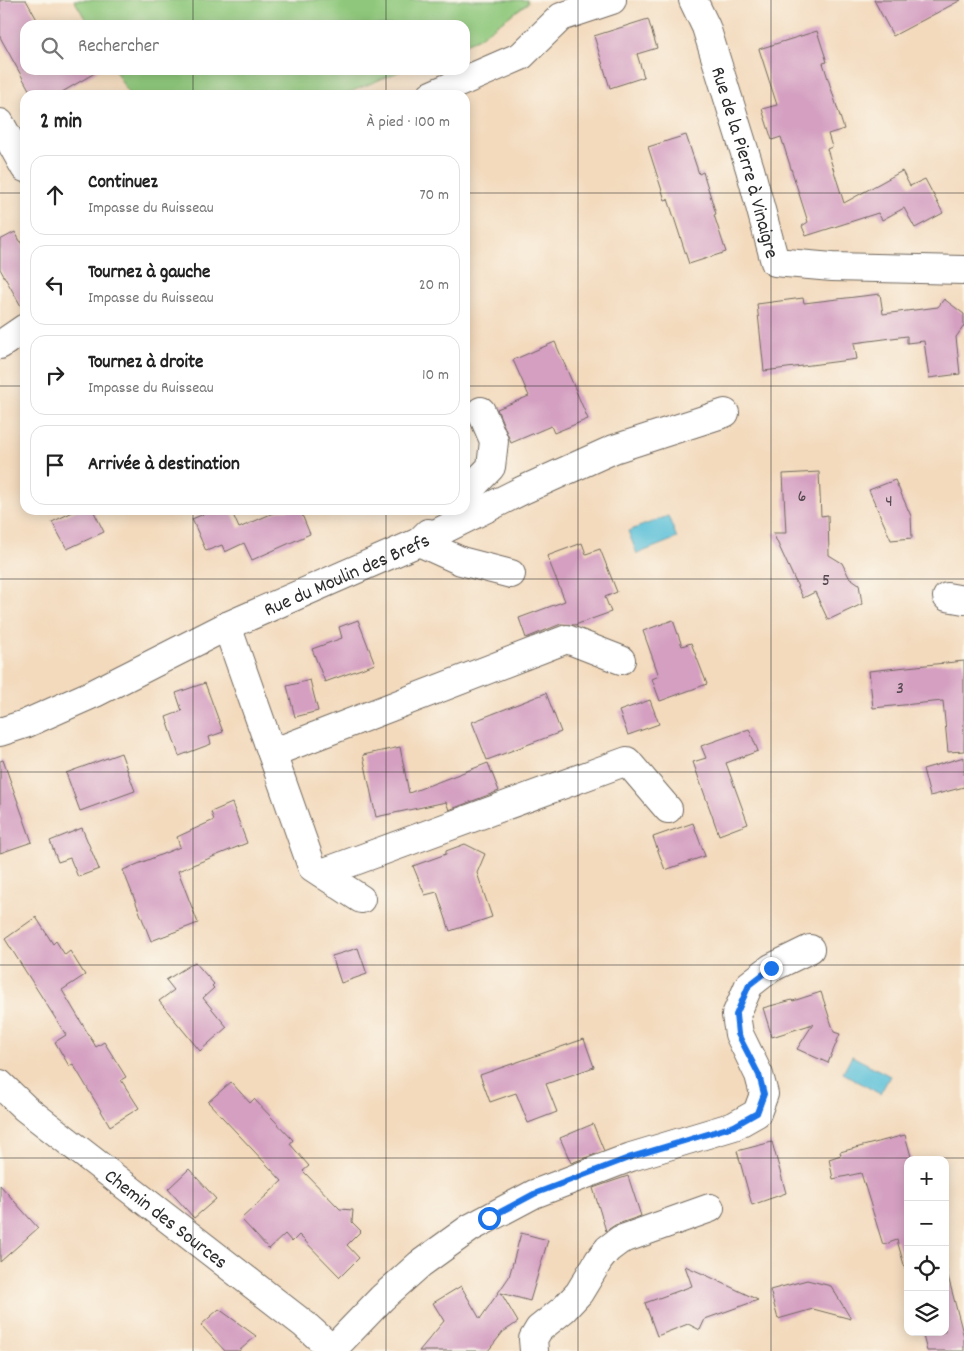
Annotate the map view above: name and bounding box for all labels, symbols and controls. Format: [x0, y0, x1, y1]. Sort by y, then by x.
search box [20, 20, 470, 75]
icon: search [38, 34, 66, 62]
text: Rechercher [78, 34, 159, 61]
street label: Rue de la Pierre à Vinaigre [702, 64, 784, 262]
text: 2 min [40, 108, 82, 138]
text: À pied · 100 m [367, 111, 450, 134]
text: Continuez [88, 170, 158, 197]
icon: ahead [41, 181, 69, 209]
text: 70 m [419, 184, 449, 207]
text: Impasse du Ruisseau [88, 197, 214, 220]
text: Tournez à gauche [88, 260, 210, 287]
icon: left [41, 271, 69, 299]
text: 20 m [419, 274, 449, 297]
text: Impasse du Ruisseau [88, 287, 214, 310]
text: Tournez à droite [88, 350, 203, 377]
icon: right [41, 361, 69, 389]
text: 10 m [422, 364, 449, 387]
text: Impasse du Ruisseau [88, 377, 214, 400]
icon: arrive [41, 451, 69, 479]
text: Arrivée à destination [88, 452, 240, 479]
house number: 6 [798, 485, 806, 510]
house number: 4 [885, 490, 893, 515]
street label: Rue du Moulin des Brefs [260, 528, 435, 625]
house number: 5 [822, 569, 830, 594]
house number: 3 [896, 677, 904, 702]
route end [760, 957, 783, 980]
map controls [904, 1156, 949, 1336]
button: + [904, 1156, 949, 1201]
street label: Chemin des Sources [97, 1163, 233, 1277]
button: − [904, 1201, 949, 1246]
route start [478, 1207, 501, 1230]
button: locate [904, 1246, 949, 1291]
button: layers [904, 1291, 949, 1336]

